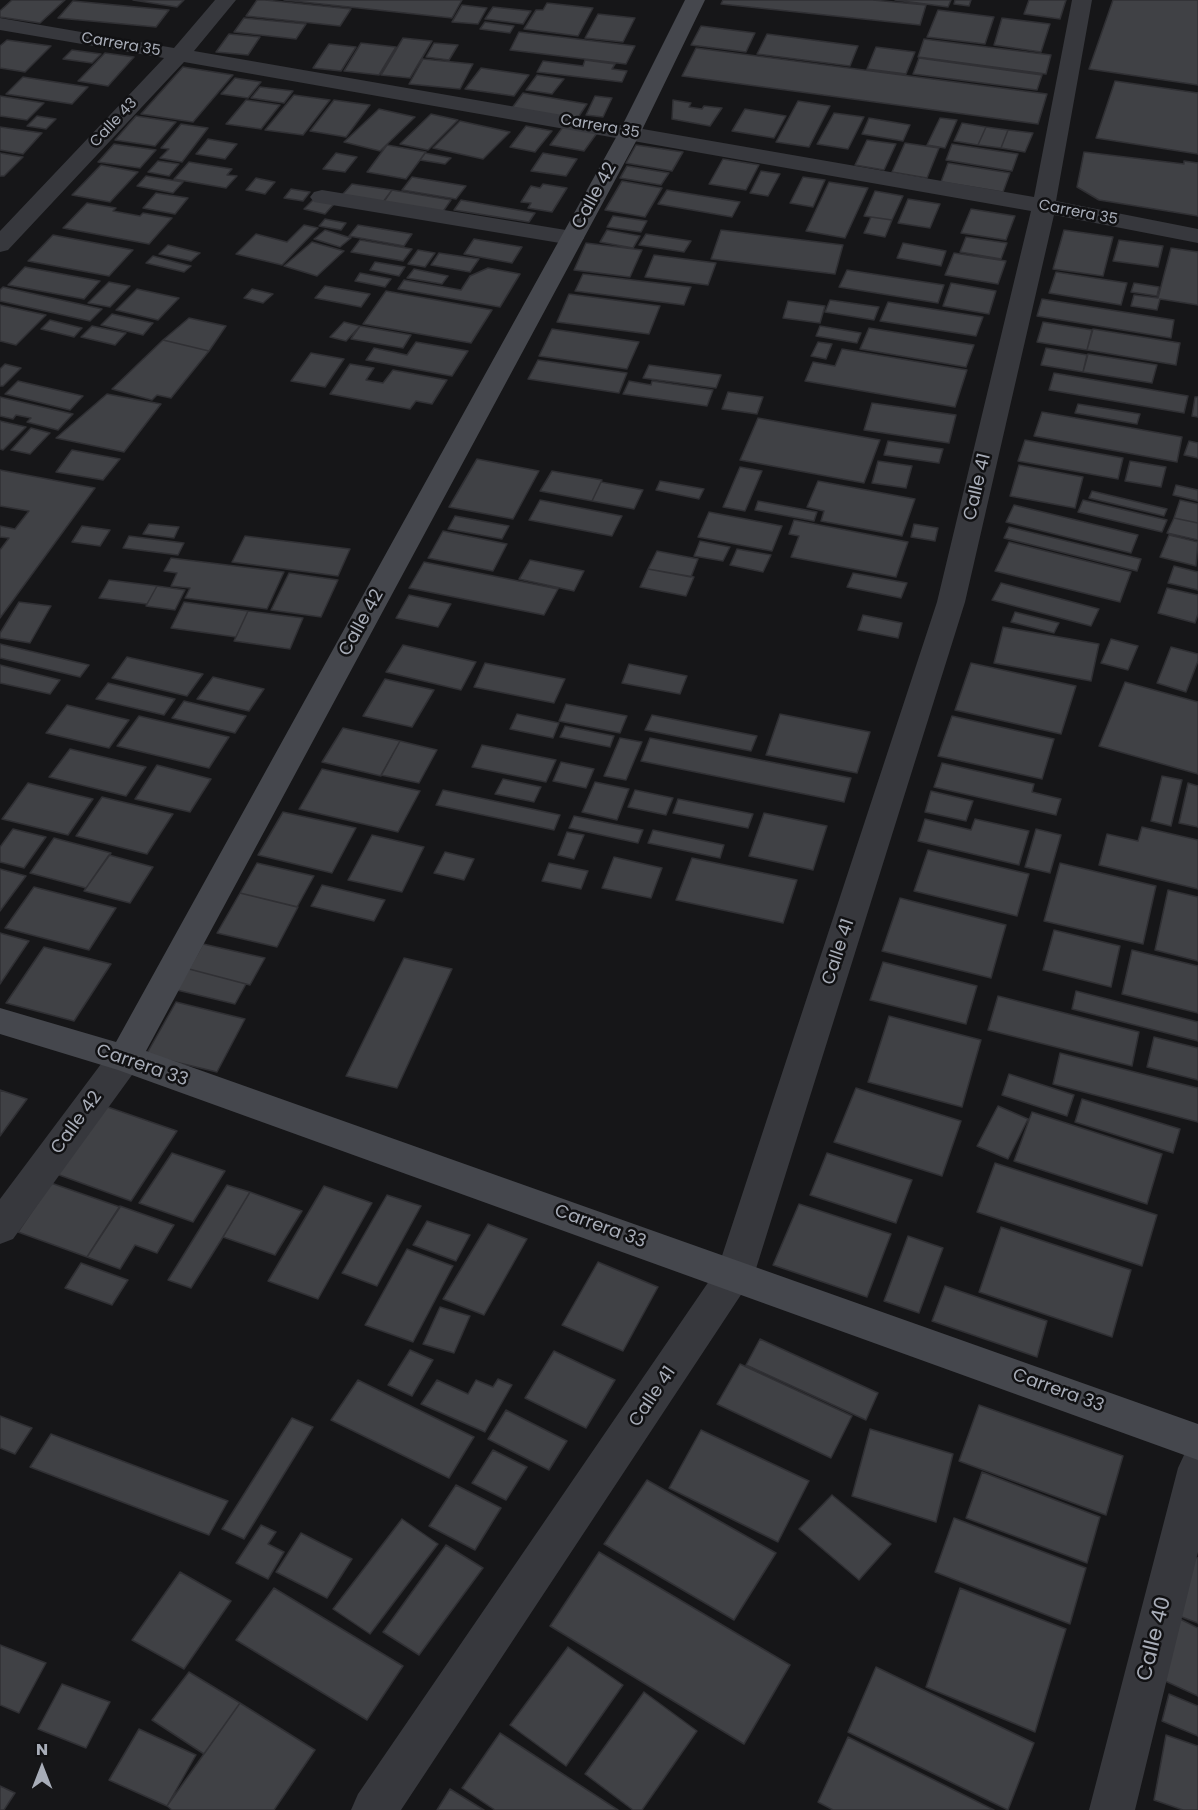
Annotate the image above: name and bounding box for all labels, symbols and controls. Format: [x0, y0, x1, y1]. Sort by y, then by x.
street label: Carrera 35 [80, 29, 162, 61]
street label: Calle 43 [87, 95, 141, 151]
street label: Carrera 35 [559, 111, 641, 143]
street label: Calle 42 [568, 159, 622, 233]
street label: Carrera 35 [1037, 197, 1119, 229]
street label: Calle 41 [960, 451, 996, 523]
street label: Calle 42 [335, 586, 389, 660]
street label: Calle 41 [818, 916, 860, 988]
street label: Carrera 33 [93, 1040, 191, 1092]
street label: Calle 42 [47, 1087, 107, 1159]
street label: Carrera 33 [551, 1201, 649, 1253]
street label: Calle 41 [625, 1363, 681, 1431]
street label: Carrera 33 [1009, 1365, 1107, 1417]
street label: Calle 40 [1132, 1594, 1178, 1684]
north arrow [12, 1738, 72, 1798]
text: N [36, 1738, 48, 1761]

